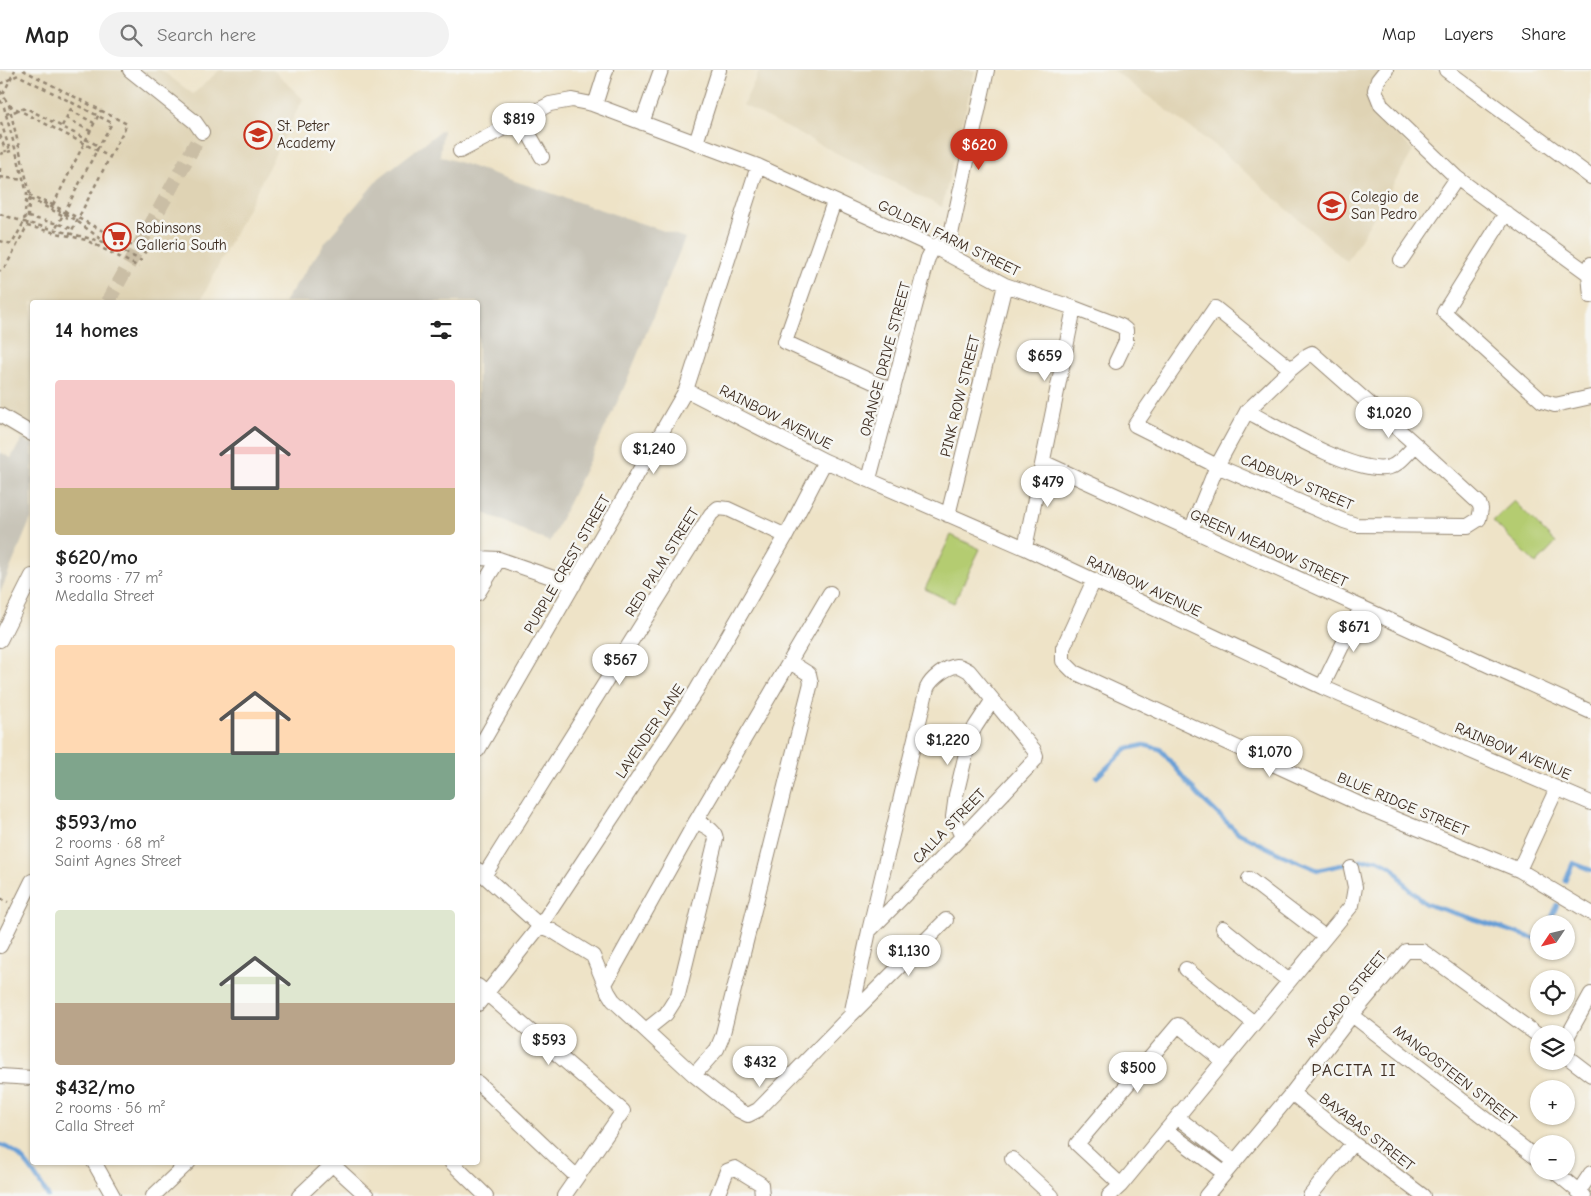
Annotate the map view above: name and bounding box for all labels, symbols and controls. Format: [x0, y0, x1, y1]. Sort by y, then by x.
search box [99, 12, 449, 57]
text: Map [25, 21, 69, 49]
icon: search [117, 21, 145, 49]
text: Search here [157, 24, 256, 46]
text: Map [1382, 24, 1416, 45]
text: Layers [1444, 24, 1493, 45]
text: Share [1521, 24, 1566, 45]
pin: $819 [489, 102, 549, 145]
text: $819 [503, 110, 535, 128]
place label: St. Peter Academy [277, 117, 336, 152]
school or university icon: St. Peter Academy [243, 120, 273, 150]
pin: $620 [949, 128, 1009, 171]
text: $620 [961, 136, 997, 154]
place label: Colegio de San Pedro [1351, 188, 1419, 223]
school or university icon: Colegio de San Pedro [1317, 191, 1347, 221]
street label: GOLDEN FARM STREET [875, 196, 1023, 280]
place label: Robinsons Galleria South [136, 219, 227, 254]
supermarket icon: Robinsons Galleria South [102, 222, 132, 252]
street label: ORANGE DRIVE STREET [856, 280, 914, 438]
icon: filters [427, 316, 455, 344]
text: 14 homes [55, 318, 138, 342]
street label: PINK ROW STREET [936, 333, 984, 459]
pin: $659 [1015, 340, 1075, 382]
text: $659 [1028, 347, 1062, 365]
street label: RAINBOW AVENUE [716, 381, 836, 453]
pin: $1,020 [1348, 396, 1430, 439]
text: $1,020 [1366, 404, 1412, 422]
icon: home [210, 413, 300, 503]
pin: $1,240 [613, 432, 695, 475]
text: $1,240 [632, 440, 676, 458]
street label: CADBURY STREET [1238, 450, 1356, 514]
pin: $479 [1018, 466, 1078, 508]
text: $479 [1032, 473, 1064, 491]
street label: PURPLE CREST STREET [520, 491, 614, 636]
street label: RED PALM STREET [621, 504, 703, 620]
street label: GREEN MEADOW STREET [1187, 505, 1351, 591]
text: $620/mo [55, 545, 138, 569]
street label: RAINBOW AVENUE [1084, 552, 1204, 620]
text: 3 rooms · 77 m² [55, 569, 163, 587]
text: Medalla Street [55, 587, 154, 605]
pin: $671 [1324, 610, 1384, 653]
text: $671 [1338, 618, 1370, 636]
pin: $567 [590, 644, 650, 686]
text: $567 [603, 651, 637, 669]
icon: home [210, 678, 300, 768]
street label: LAVENDER LANE [612, 680, 688, 782]
street label: RAINBOW AVENUE [1452, 718, 1574, 784]
pin: $1,220 [907, 724, 989, 766]
text: $1,220 [926, 731, 970, 749]
pin: $1,070 [1229, 736, 1311, 778]
text: $1,070 [1248, 743, 1292, 761]
street label: BLUE RIDGE STREET [1335, 768, 1471, 840]
street label: CALLA STREET [909, 785, 989, 867]
text: $593/mo [55, 810, 137, 834]
text: 2 rooms · 68 m² [55, 834, 165, 852]
text: Saint Agnes Street [55, 852, 181, 870]
north arrow [1530, 915, 1575, 960]
map controls [1530, 915, 1575, 1180]
pin: $1,130 [868, 934, 950, 977]
text: $1,130 [888, 942, 930, 960]
icon: home [210, 943, 300, 1033]
street label: AVOCADO STREET [1302, 947, 1390, 1051]
button: locate [1530, 970, 1575, 1015]
street label: MANGOSTEEN STREET [1390, 1021, 1520, 1129]
pin: $593 [519, 1024, 579, 1066]
button: layers [1530, 1025, 1575, 1070]
text: $593 [532, 1031, 566, 1049]
pin: $432 [730, 1046, 790, 1088]
pin: $500 [1108, 1052, 1168, 1094]
text: $432 [744, 1053, 777, 1071]
text: $500 [1120, 1059, 1156, 1077]
district label: PACITA II [1311, 1060, 1397, 1081]
text: $432/mo [55, 1075, 135, 1099]
button: + [1530, 1080, 1575, 1125]
street label: BAYABAS STREET [1316, 1089, 1418, 1175]
text: 2 rooms · 56 m² [55, 1099, 165, 1117]
text: Calla Street [55, 1117, 134, 1135]
button: − [1530, 1135, 1575, 1180]

